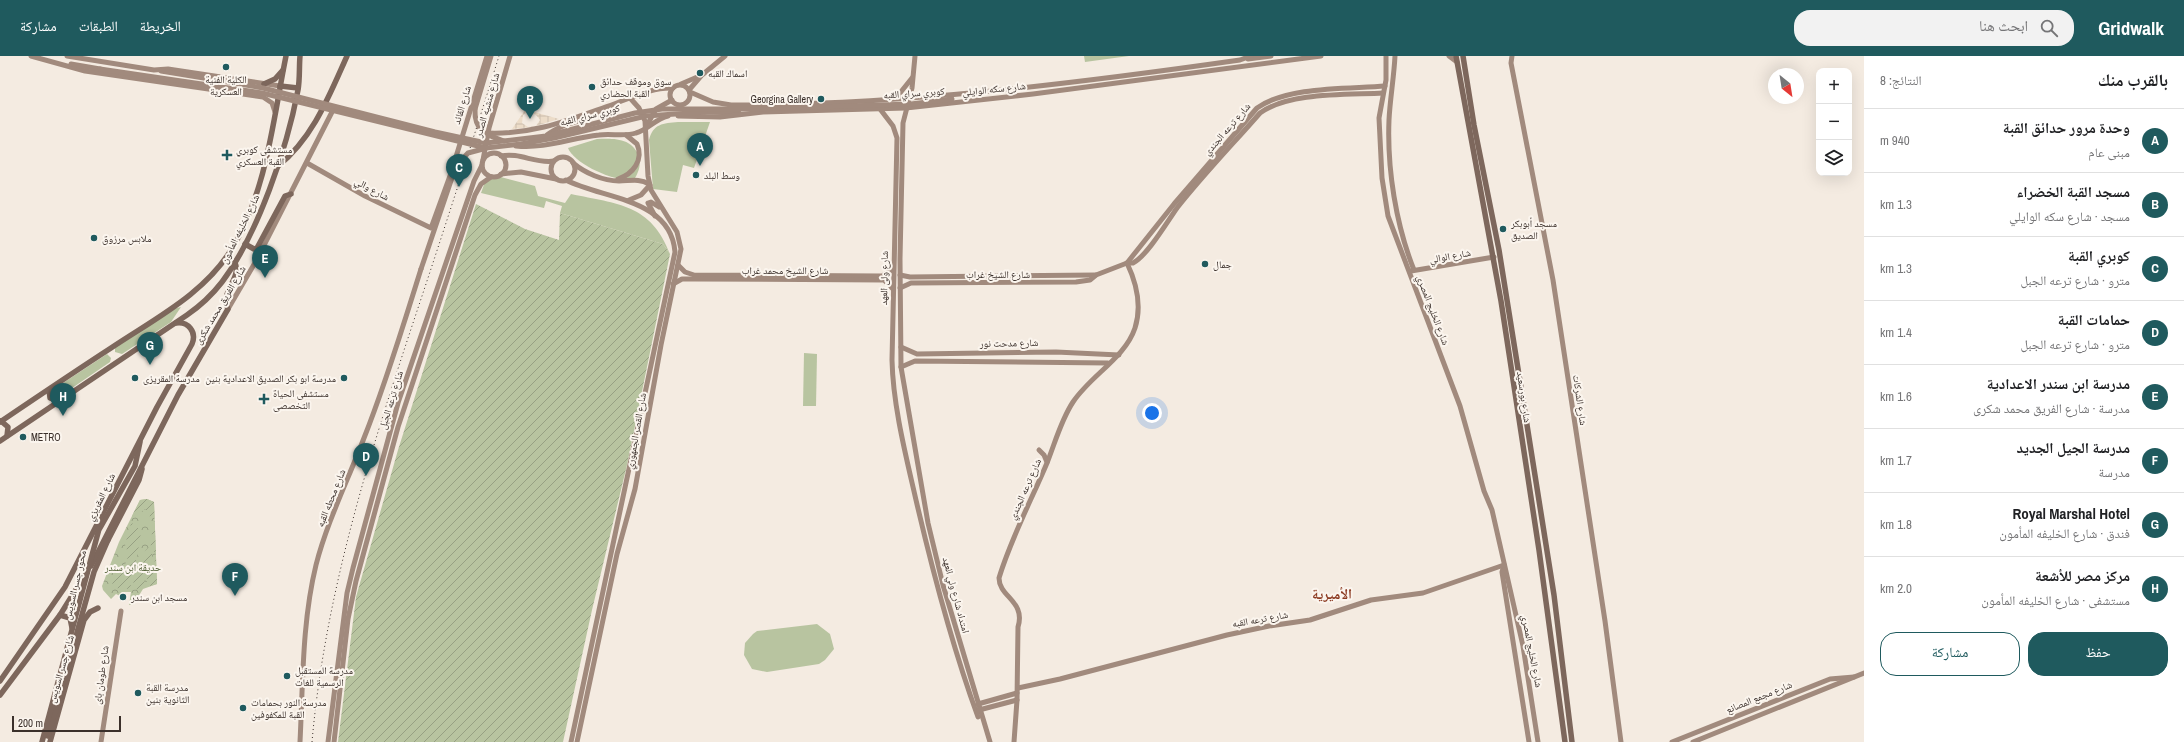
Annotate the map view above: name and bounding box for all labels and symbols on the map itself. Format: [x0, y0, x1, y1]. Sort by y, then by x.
marker: الكلية الفنية العسكرية [221, 62, 231, 72]
place label: اسماك القبه [708, 67, 747, 80]
marker: اسماك القبه [695, 68, 705, 78]
north arrow [1768, 68, 1804, 104]
street label: شارع منشيه الصدر [471, 71, 503, 140]
place label: الكلية الفنية العسكرية [205, 73, 247, 98]
place label: سوق وموقف حدائق القبة الحضاري [600, 75, 672, 101]
street label: شارع سكه الوايلي [962, 79, 1027, 100]
marker: سوق وموقف حدائق القبة الحضاري [587, 82, 597, 92]
street label: شارع القائد [450, 84, 474, 126]
street label: كوبري سراي القبه [883, 84, 945, 103]
pin: B [517, 86, 543, 119]
place label: Georgina Gallery [751, 93, 814, 106]
marker: Georgina Gallery [816, 94, 826, 104]
street label: شارع ترعه الجندي [1201, 100, 1255, 159]
street label: كوبري سراي القبه [559, 101, 622, 130]
pin: A [687, 133, 713, 166]
place label: مستشفى كوبري القبة العسكري [236, 143, 293, 169]
marker: مستشفى كوبري القبة العسكري [221, 149, 233, 161]
pin: C [446, 154, 472, 187]
place label: وسط البلد [704, 169, 740, 182]
marker: وسط البلد [691, 170, 701, 180]
street label: شارع والي [352, 174, 392, 205]
street label: شارع الخليفه المأمون [218, 192, 263, 266]
place label: مسجد أبوبكر الصديق [1510, 217, 1558, 242]
marker: مسجد أبوبكر الصديق [1498, 224, 1508, 234]
place label: ملابس مرزوق [102, 232, 152, 245]
marker: ملابس مرزوق [89, 233, 99, 243]
pin: E [252, 245, 278, 278]
street label: شارع الوالي [1428, 246, 1472, 268]
street label: شارع ولى العهد [877, 250, 891, 305]
place label: جمال [1213, 258, 1233, 271]
marker: جمال [1200, 259, 1210, 269]
street label: شارع الفريق محمد شكرى [191, 263, 249, 347]
street label: شارع الشيخ محمد غراب [742, 264, 829, 277]
street label: شارع الشيخ غراب [966, 268, 1030, 281]
street label: شارع الخليج المصري [1412, 273, 1452, 348]
pin: G [137, 332, 163, 365]
street label: شارع مدحت نور [979, 336, 1039, 350]
street label: شارع ترعه الجبل [376, 369, 406, 431]
street label: شارع بورسعيد [1514, 371, 1534, 424]
place label: مدرسة المقريزى [143, 372, 200, 385]
place label: مدرسة ابو بكر الصديق الاعدادية بنين [205, 372, 336, 385]
marker: مدرسة المقريزى [130, 373, 140, 383]
marker: مدرسة ابو بكر الصديق الاعدادية بنين [339, 373, 349, 383]
street label: شارع الشركات [1570, 374, 1590, 426]
pin: H [50, 383, 76, 416]
place label: مستشفى الحياة التخصصى [273, 387, 329, 412]
street label: شارع القصر الجمهوري [623, 391, 651, 471]
marker: مستشفى الحياة التخصصى [258, 393, 270, 405]
your location [1142, 403, 1162, 423]
place label: METRO [31, 431, 61, 444]
marker: METRO [18, 432, 28, 442]
pin: D [353, 443, 379, 476]
street label: شارع ترعه الجندي [1006, 456, 1046, 522]
street label: شارع محطه القبه [313, 467, 349, 529]
street label: شارع المقريزي [84, 471, 120, 524]
street label: محور جسر السويس [61, 549, 89, 621]
street label: امتداد شارع ولي العهد [938, 555, 972, 635]
park label: حديقة ابن سندر [104, 561, 162, 574]
pin: F [222, 563, 248, 596]
district label: الأميرية [1312, 585, 1352, 603]
place label: مسجد ابن سندر [130, 591, 188, 604]
marker: مسجد ابن سندر [118, 592, 128, 602]
street label: شارع ترعه القبه [1231, 608, 1289, 630]
street label: شارع الخليج المصري [1517, 613, 1546, 689]
street label: شارع جسر السويس [45, 633, 77, 704]
street label: شارع طومان باى [90, 644, 112, 705]
place label: مدرسة المستقبل الرسمية للغات [295, 664, 354, 689]
marker: مدرسة المستقبل الرسمية للغات [282, 671, 292, 681]
street label: شارع مجمع المصانع [1724, 678, 1794, 716]
place label: مدرسة القبة الثانوية بنين [146, 681, 189, 706]
marker: مدرسة القبة الثانوية بنين [133, 688, 143, 698]
place label: مدرسة النور بحمامات القبة للمكفوفين [251, 696, 327, 721]
marker: مدرسة النور بحمامات القبة للمكفوفين [238, 703, 248, 713]
scale bar [12, 714, 121, 733]

